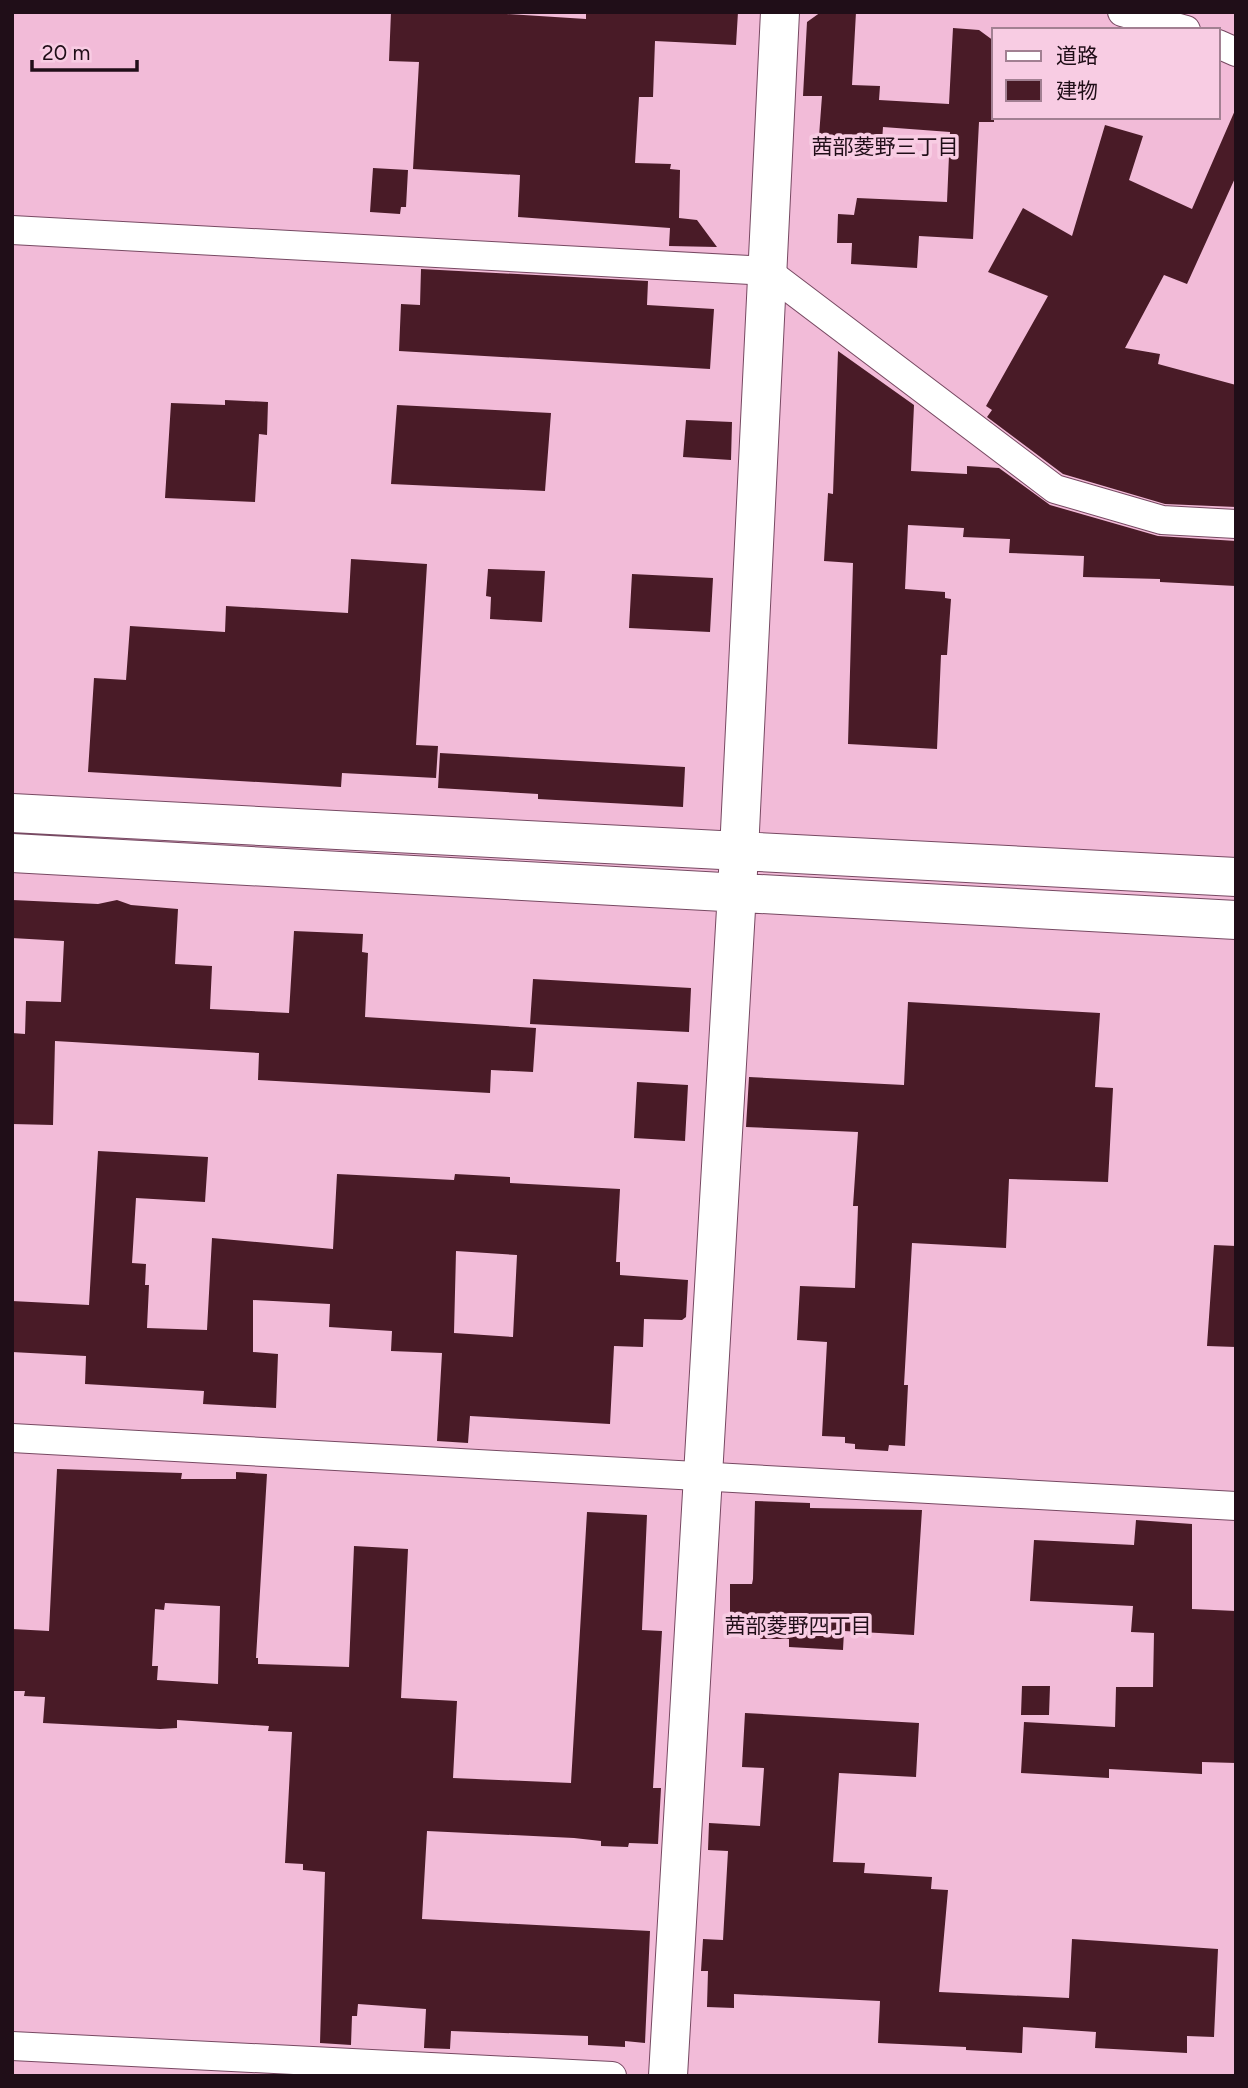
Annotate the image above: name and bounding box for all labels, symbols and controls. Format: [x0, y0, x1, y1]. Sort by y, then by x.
scale bar [32, 28, 136, 72]
legend [992, 28, 1220, 119]
text: 20 m [42, 40, 90, 65]
text: 道路 [1056, 43, 1098, 68]
text: 建物 [1056, 78, 1098, 103]
district label: 茜部菱野三丁目 [812, 134, 959, 159]
district label: 茜部菱野四丁目 [725, 1613, 872, 1638]

